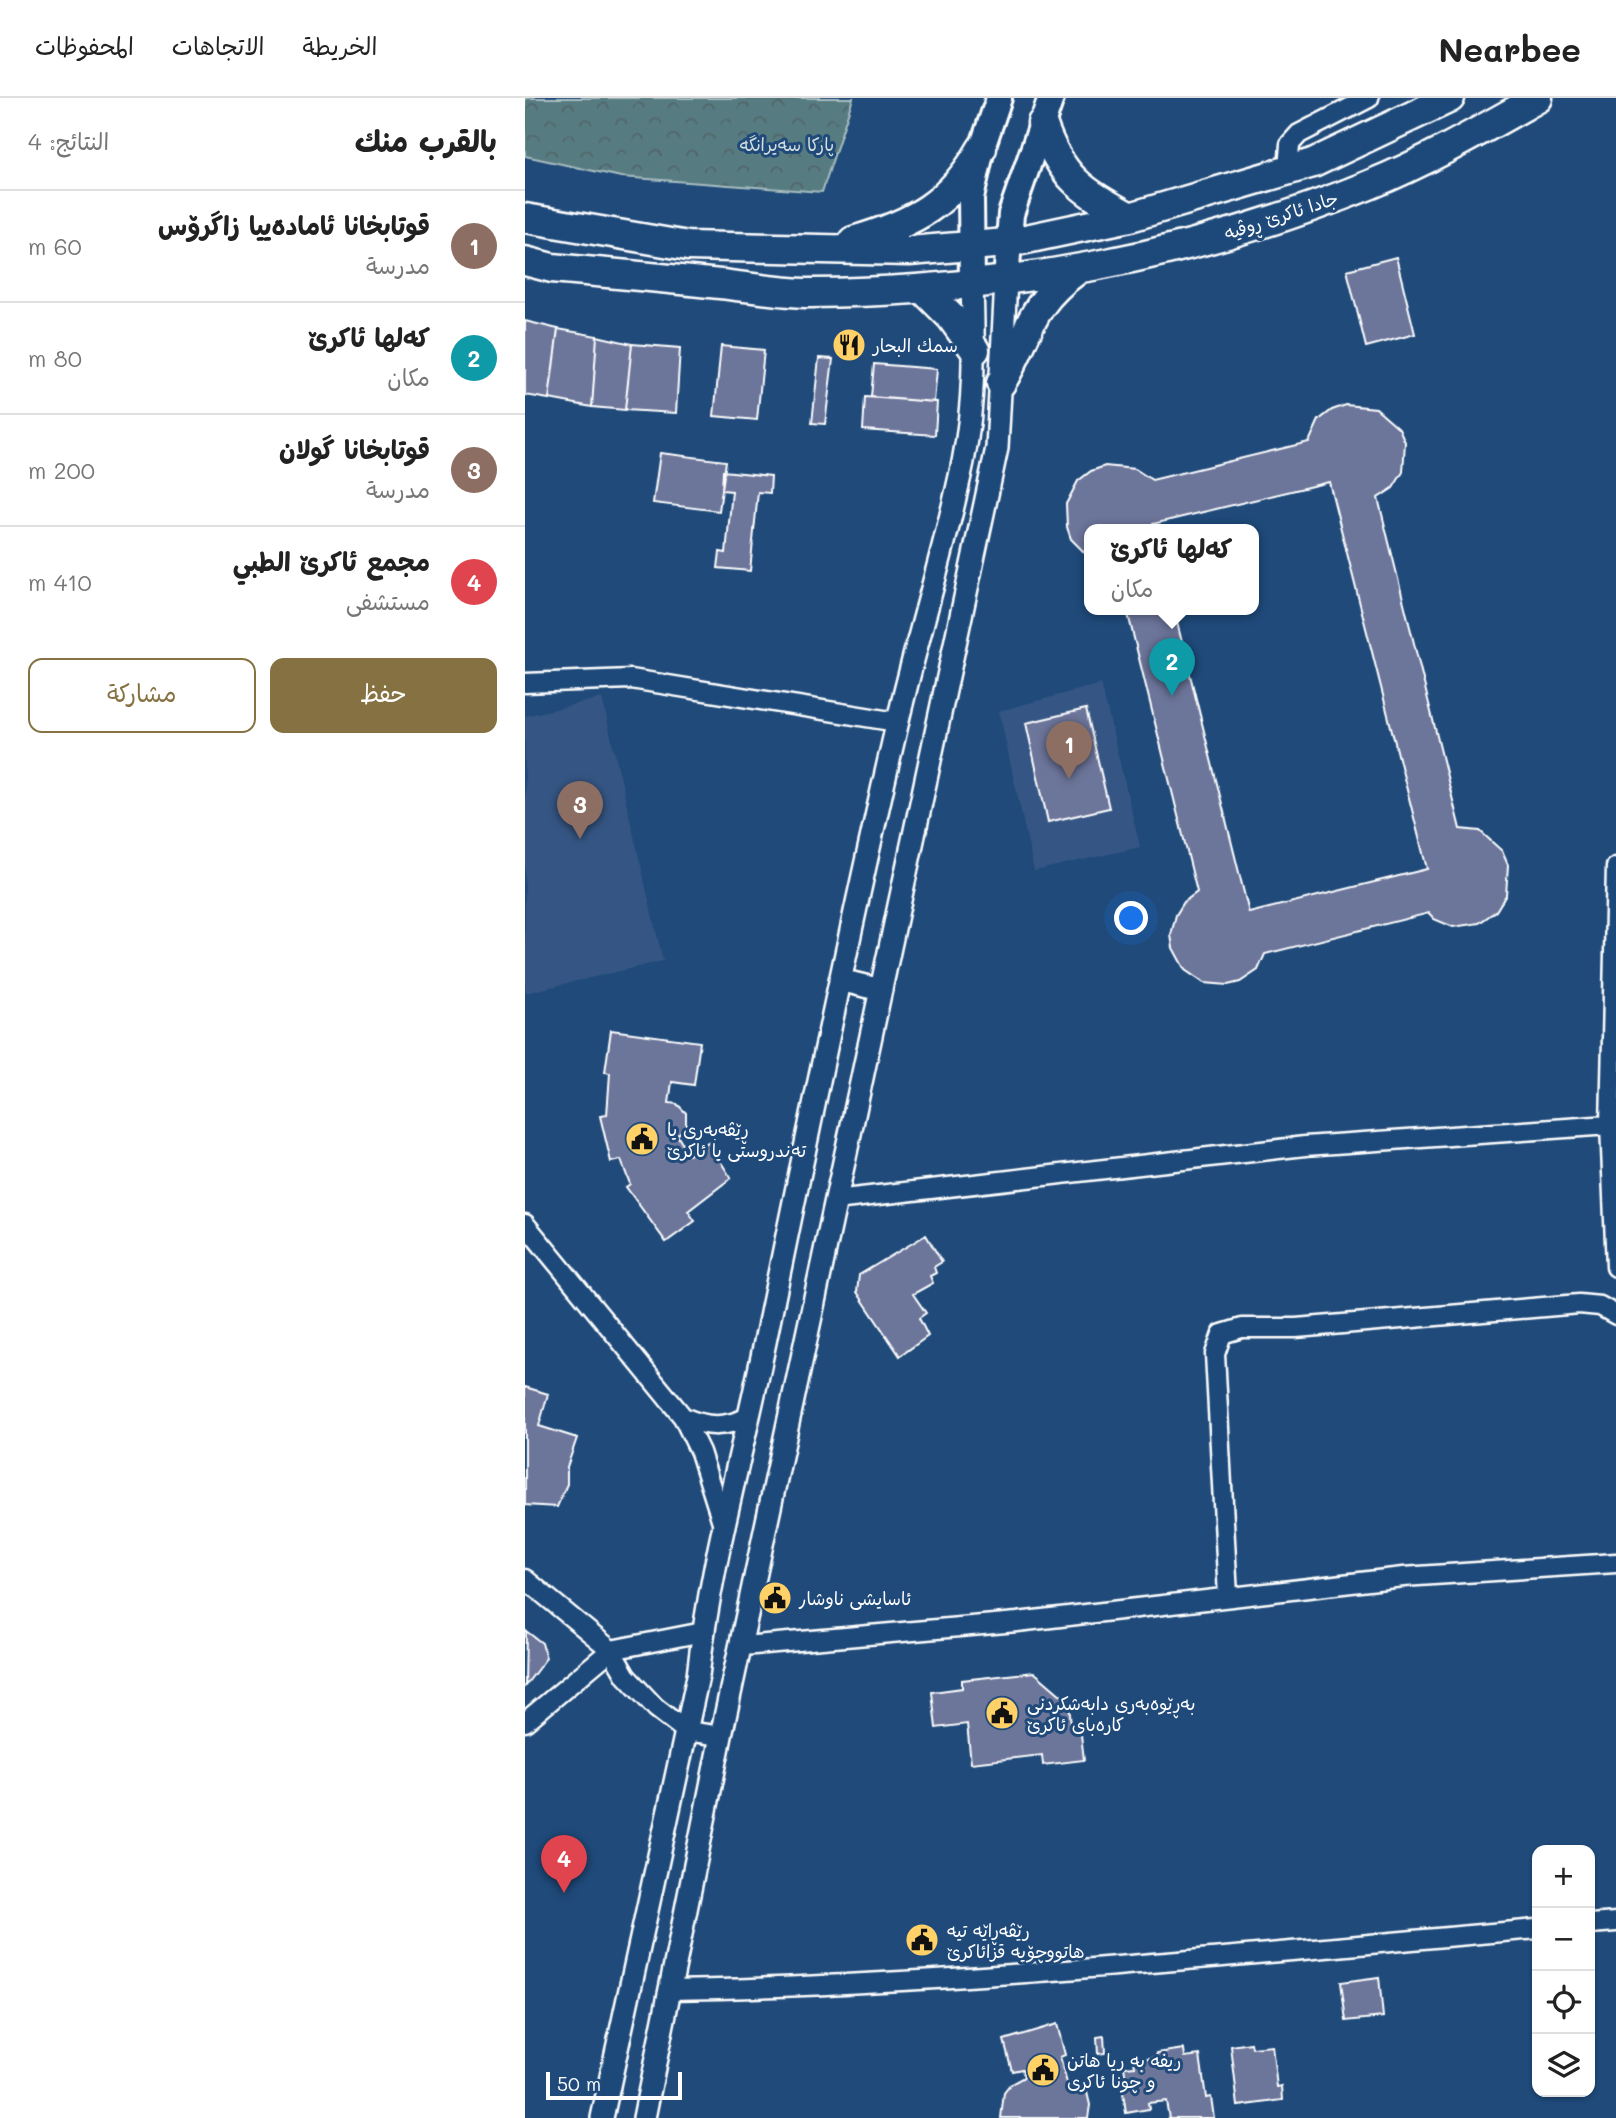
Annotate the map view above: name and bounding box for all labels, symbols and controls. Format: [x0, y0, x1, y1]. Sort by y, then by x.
text: Nearbee [1439, 27, 1581, 70]
text: المحفوظات [35, 30, 134, 61]
text: الاتجاهات [172, 30, 265, 61]
text: الخريطة [303, 30, 377, 61]
text: بالقرب منك [355, 120, 497, 160]
text: النتائج: 4 [28, 126, 109, 156]
park label: پارکا سەیرانگه [740, 132, 834, 157]
street label: جادا ئاکرێ ڕوڤیە [1221, 185, 1342, 249]
text: قوتابخانا ئامادەییا زاگرۆس [158, 208, 430, 242]
text: 60 m [28, 231, 82, 261]
text: 1 [469, 231, 479, 261]
text: مدرسة [366, 250, 430, 280]
text: کەلها ئاکرێ [309, 320, 430, 354]
restaurant icon: سمك البحار [830, 326, 868, 364]
place label: سمك البحار [871, 333, 958, 357]
text: 80 m [28, 343, 82, 373]
text: 2 [468, 343, 480, 373]
text: مكان [387, 362, 430, 392]
text: قوتابخانا گولان [279, 432, 430, 466]
text: 200 m [28, 455, 95, 485]
text: 3 [467, 455, 481, 485]
text: مدرسة [366, 474, 430, 504]
popup [1084, 524, 1259, 615]
text: کەلها ئاکرێ [1111, 531, 1232, 565]
text: مجمع ئاکرێ الطبي [233, 544, 430, 578]
text: 410 m [28, 567, 92, 597]
text: 4 [467, 567, 481, 597]
text: مكان [1111, 573, 1154, 603]
text: مستشفى [346, 586, 430, 616]
pin: 2 [1149, 638, 1195, 696]
button: مشاركة [28, 658, 256, 733]
button: حفظ [270, 658, 497, 733]
pin: 1 [1046, 721, 1092, 779]
pin: 3 [557, 781, 603, 839]
your location [1114, 901, 1148, 935]
place label: ڕێڤەبەری یا تەندروستی یا ئاکرێ [667, 1117, 807, 1162]
public building icon: ڕێڤەبەری یا تەندروستی یا ئاکرێ [623, 1120, 661, 1158]
public building icon: ئاسايشى ناوشار [756, 1579, 794, 1617]
place label: ئاسايشى ناوشار [798, 1586, 911, 1610]
place label: بەڕێوەبەری دابەشکردنی کارەبای ئاکرێ [1027, 1691, 1195, 1736]
public building icon: بەڕێوەبەری دابەشکردنی کارەبای ئاکرێ [983, 1694, 1021, 1732]
pin: 4 [541, 1835, 587, 1893]
map controls [1532, 1845, 1595, 2097]
button: + [1532, 1845, 1595, 1908]
button: − [1532, 1908, 1595, 1971]
place label: رێڤەڕاێە تیە هاتووچۆیە قزائاکرێ [947, 1918, 1085, 1964]
public building icon: رێڤەڕاێە تیە هاتووچۆیە قزائاکرێ [903, 1921, 941, 1959]
button: locate [1532, 1971, 1595, 2034]
button: layers [1532, 2034, 1595, 2097]
place label: ريفه به ريا هاتن و چونا ئاكرى [1067, 2048, 1181, 2094]
public building icon: ريفه به ريا هاتن و چونا ئاكرى [1024, 2051, 1062, 2089]
scale bar [546, 2069, 683, 2101]
text: 50 m [557, 2071, 601, 2096]

